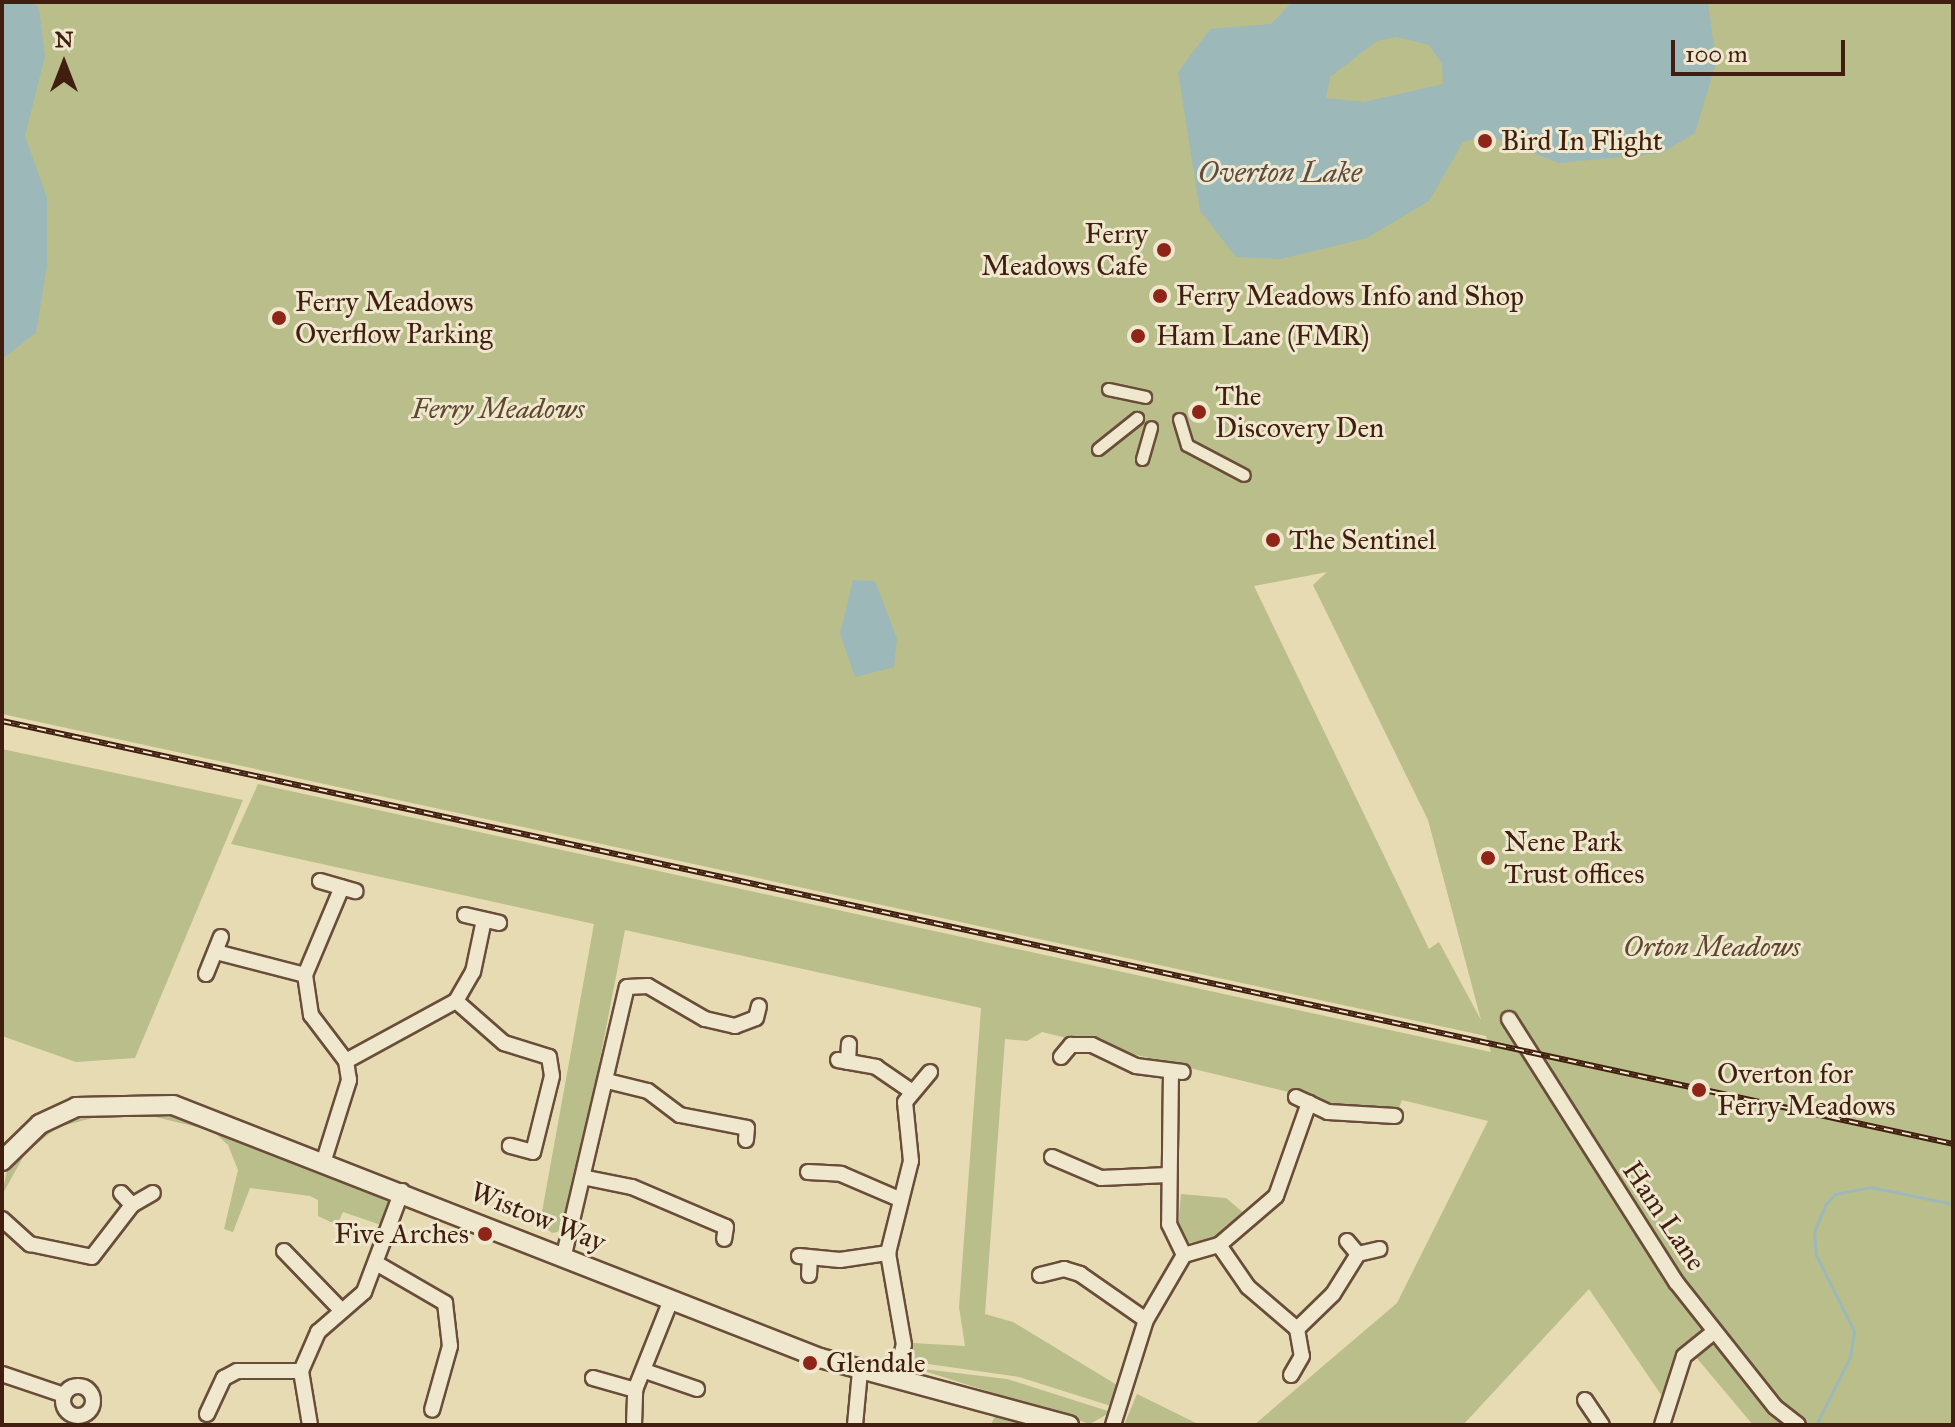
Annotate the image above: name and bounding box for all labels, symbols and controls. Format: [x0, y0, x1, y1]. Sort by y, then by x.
north arrow [24, 24, 104, 104]
scale bar [1675, 24, 1849, 74]
text: N [55, 26, 73, 53]
text: 100 m [1685, 39, 1748, 69]
place label: Bird In Flight [1501, 124, 1663, 158]
marker: Bird In Flight [1476, 132, 1494, 150]
water label: Overton Lake [1198, 154, 1362, 190]
place label: Ferry Meadows Cafe [981, 217, 1148, 283]
marker: Ferry Meadows Cafe [1155, 241, 1173, 259]
place label: Ferry Meadows Info and Shop [1176, 279, 1524, 313]
place label: Ferry Meadows Overflow Parking [295, 285, 493, 351]
marker: Ferry Meadows Info and Shop [1151, 287, 1169, 305]
marker: Ferry Meadows Overflow Parking [270, 309, 288, 327]
place label: Ham Lane (FMR) [1156, 319, 1369, 353]
marker: Ham Lane (FMR) [1127, 325, 1149, 347]
place label: The Discovery Den [1215, 379, 1384, 445]
park label: Ferry Meadows [411, 392, 585, 426]
marker: The Discovery Den [1190, 403, 1208, 421]
place label: The Sentinel [1289, 523, 1436, 557]
marker: The Sentinel [1264, 531, 1282, 549]
place label: Nene Park Trust offices [1504, 825, 1644, 891]
marker: Nene Park Trust offices [1479, 849, 1497, 867]
park label: Orton Meadows [1624, 930, 1800, 964]
place label: Overton for Ferry Meadows [1717, 1057, 1895, 1123]
marker: Overton for Ferry Meadows [1688, 1079, 1710, 1101]
street label: Ham Lane [1615, 1155, 1713, 1277]
street label: Wistow Way [465, 1175, 611, 1259]
place label: Five Arches [334, 1217, 469, 1251]
marker: Five Arches [476, 1225, 494, 1243]
place label: Glendale [826, 1346, 926, 1380]
marker: Glendale [801, 1354, 819, 1372]

